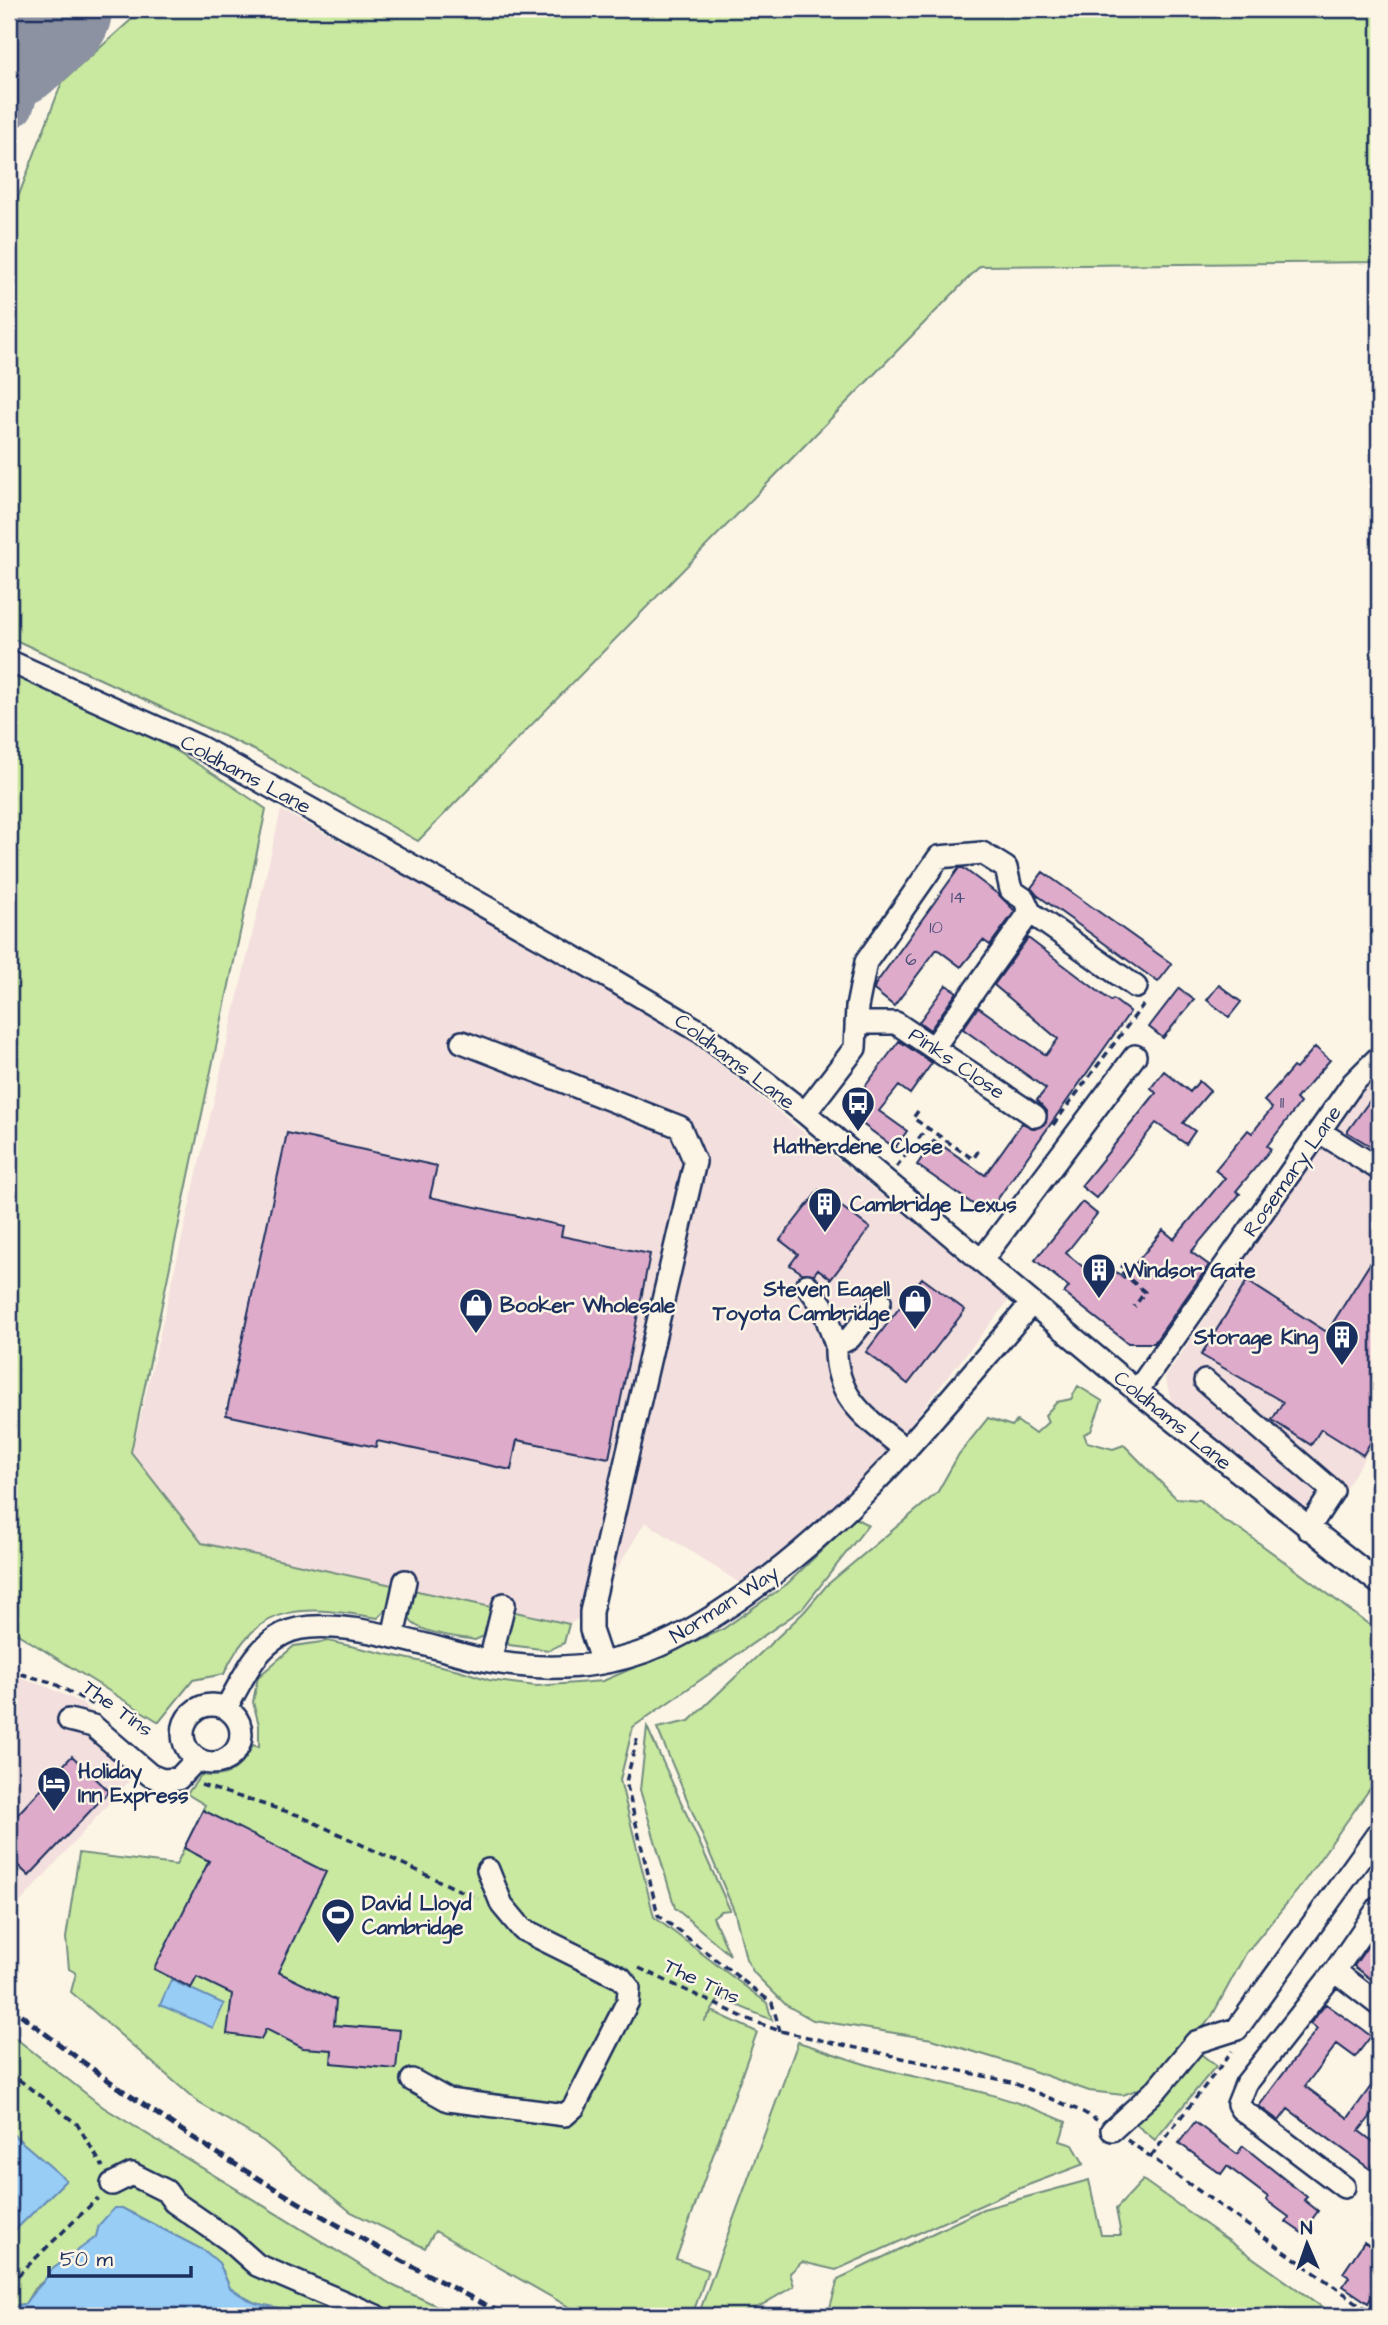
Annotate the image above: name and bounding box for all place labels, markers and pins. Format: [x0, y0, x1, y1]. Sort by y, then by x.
bus stop icon: Hatherdene Close [839, 1084, 877, 1133]
place label: Hatherdene Close [773, 1132, 943, 1161]
building icon: Cambridge Lexus [806, 1185, 844, 1234]
place label: Cambridge Lexus [850, 1190, 1017, 1221]
building icon: Windsor Gate [1080, 1251, 1118, 1300]
place label: Windsor Gate [1123, 1256, 1256, 1285]
place label: Steven Eagell Toyota Cambridge [712, 1275, 891, 1331]
shop icon: Steven Eagell Toyota Cambridge [896, 1282, 934, 1331]
shop icon: Booker Wholesale [457, 1286, 495, 1335]
place label: Booker Wholesale [500, 1291, 676, 1320]
building icon: Storage King [1323, 1318, 1361, 1367]
place label: Storage King [1193, 1323, 1318, 1354]
place label: Holiday Inn Express [78, 1757, 189, 1811]
hotel icon: Holiday Inn Express [35, 1764, 73, 1813]
place label: David Lloyd Cambridge [362, 1889, 472, 1944]
sports icon: David Lloyd Cambridge [319, 1896, 357, 1945]

